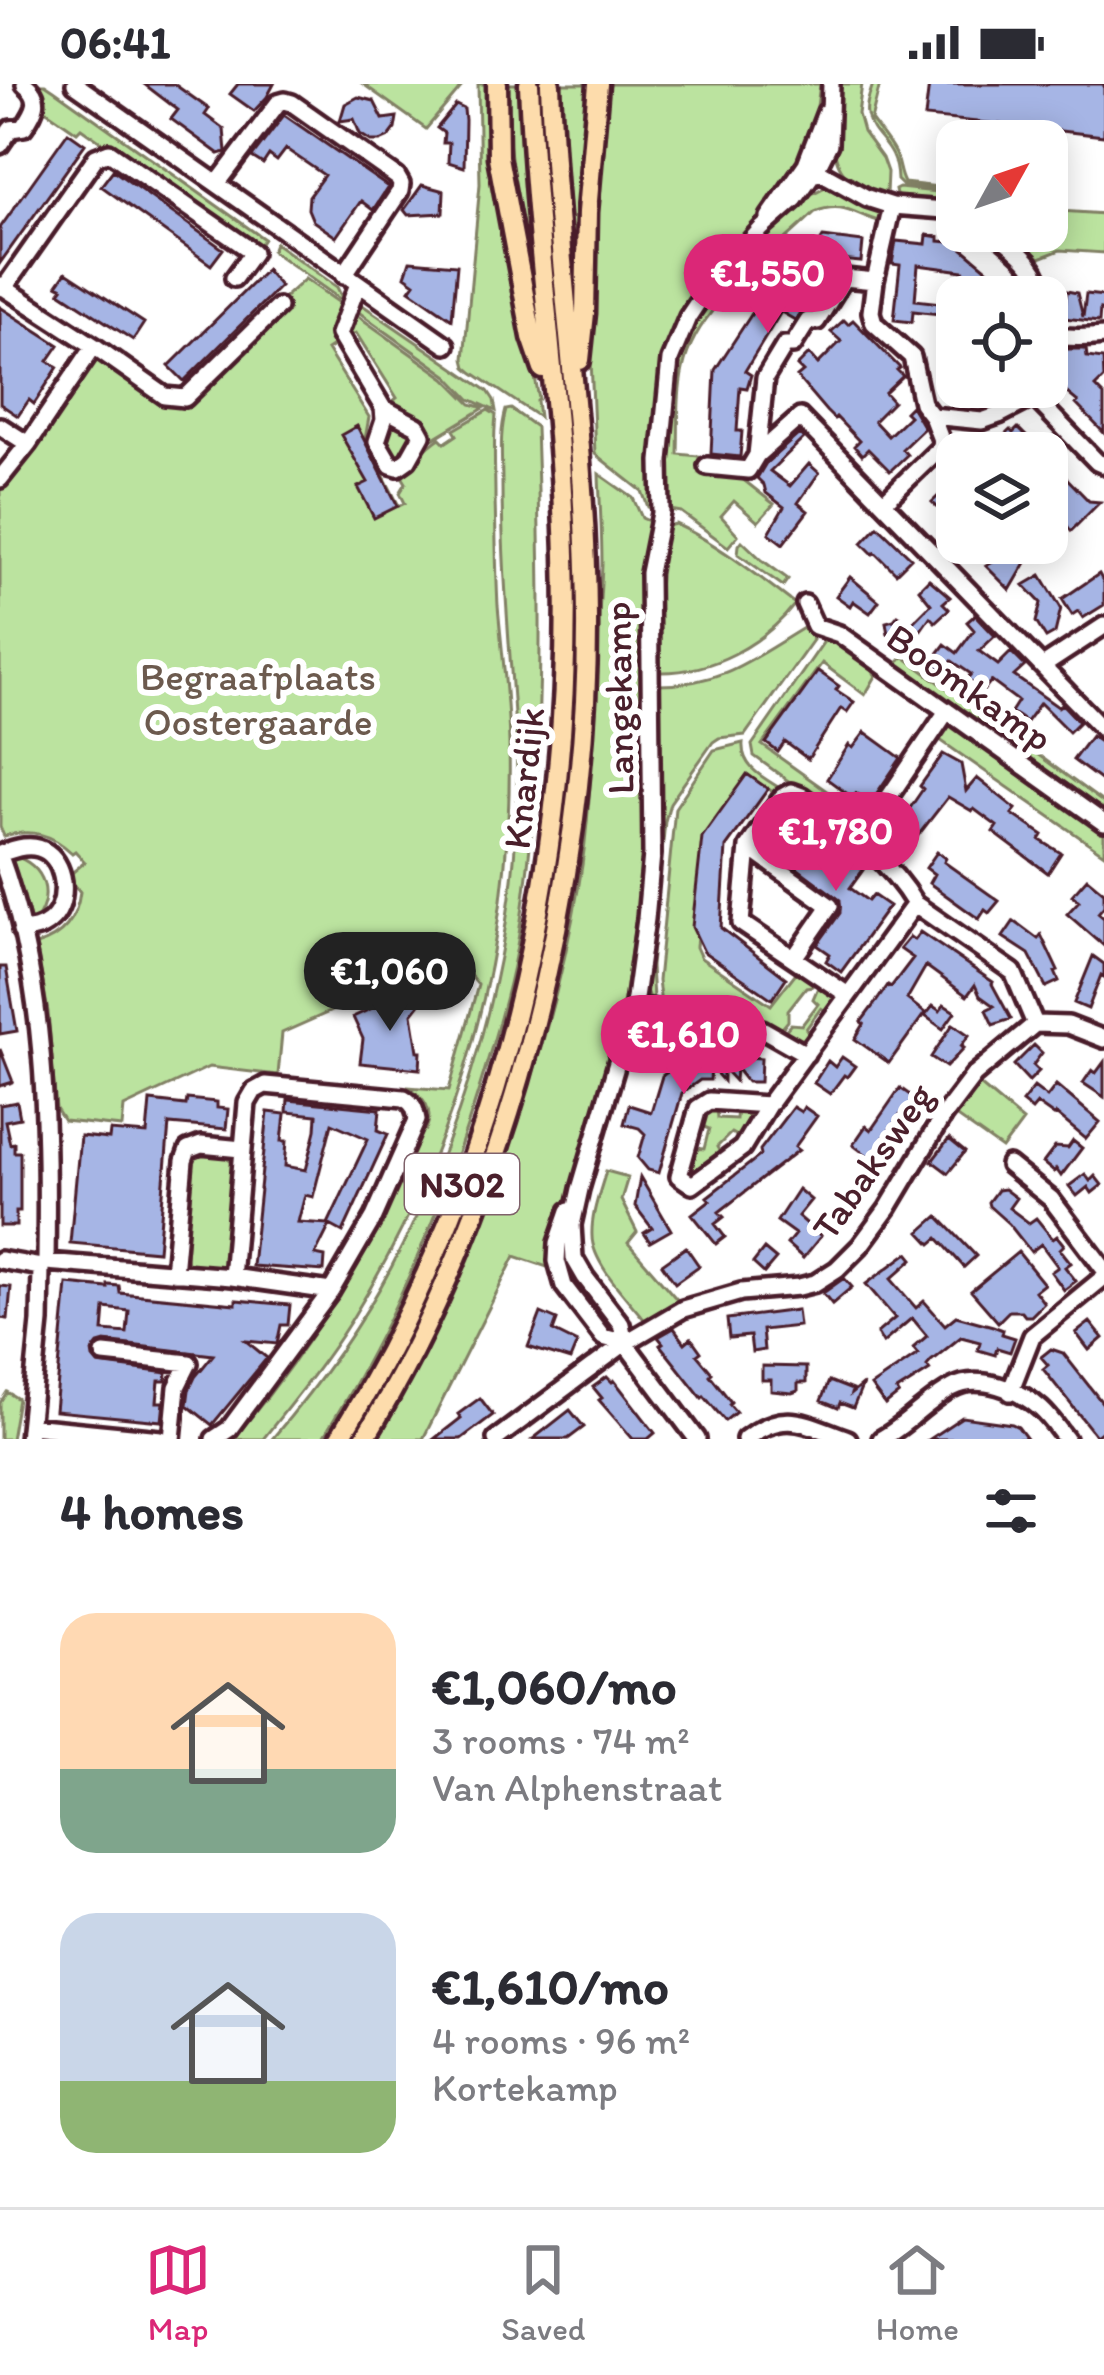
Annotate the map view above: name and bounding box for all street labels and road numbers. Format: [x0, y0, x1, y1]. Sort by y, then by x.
street label: Langekamp [593, 601, 644, 795]
street label: Boomkamp [878, 613, 1062, 762]
street label: Knardijk [493, 705, 554, 851]
street label: Tabaksweg [801, 1074, 944, 1249]
road number: N302 [405, 1154, 519, 1214]

